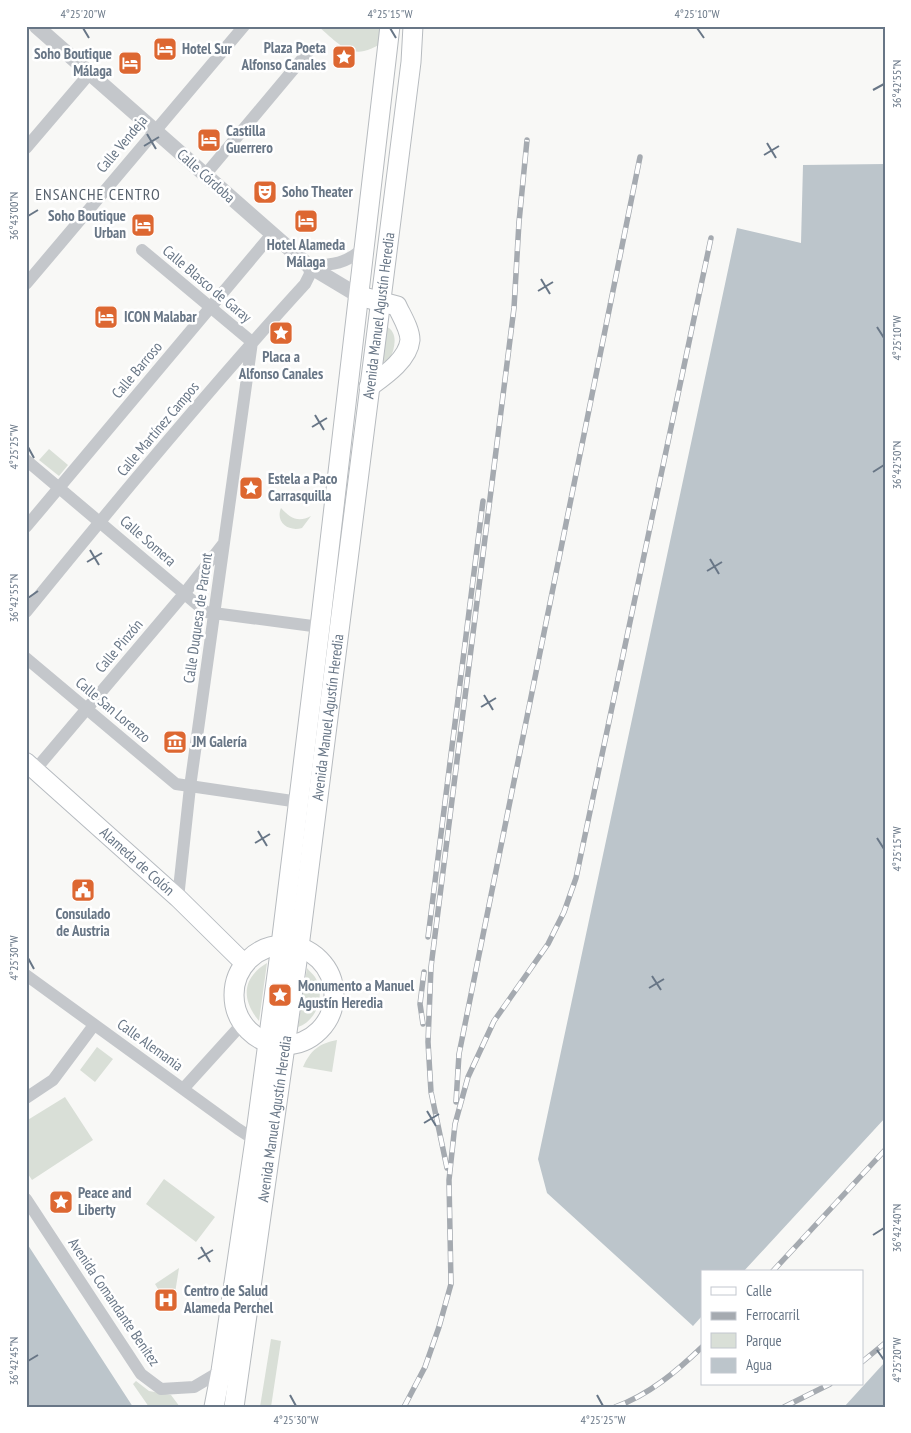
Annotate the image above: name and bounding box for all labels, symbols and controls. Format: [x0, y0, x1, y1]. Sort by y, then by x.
text: 4°25'20"W [60, 6, 106, 21]
text: 4°25'15"W [367, 6, 413, 21]
text: 4°25'10"W [674, 6, 720, 21]
hotel icon: Hotel Sur [152, 36, 178, 62]
place label: Plaza Poeta Alfonso Canales [240, 38, 326, 74]
place label: Hotel Sur [182, 39, 232, 58]
place label: Soho Boutique Málaga [34, 44, 112, 80]
place icon: Plaza Poeta Alfonso Canales [331, 44, 357, 70]
hotel icon: Soho Boutique Málaga [117, 50, 143, 76]
text: 36°42'55"N [889, 60, 904, 108]
street label: Calle Vendeja [92, 111, 151, 176]
place label: Castilla Guerrero [226, 121, 273, 157]
hotel icon: Castilla Guerrero [196, 127, 222, 153]
street label: Calle Córdoba [173, 145, 239, 207]
theatre icon: Soho Theater [252, 179, 278, 205]
place label: Soho Theater [282, 182, 354, 201]
district label: ENSANCHE CENTRO [35, 184, 161, 204]
text: 36°43'00"N [6, 192, 21, 240]
place label: Soho Boutique Urban [48, 206, 126, 242]
hotel icon: Hotel Alameda Málaga [293, 208, 319, 234]
hotel icon: Soho Boutique Urban [130, 212, 156, 238]
street label: Avenida Manuel Agustín Heredia [358, 231, 398, 400]
place label: Hotel Alameda Málaga [267, 235, 345, 271]
street label: Calle Blasco de Garay [159, 241, 256, 327]
hotel icon: ICON Malabar [93, 304, 119, 330]
place label: ICON Malabar [124, 307, 197, 326]
text: 4°25'10"W [889, 315, 904, 361]
place icon: Placa a Alfonso Canales [268, 320, 294, 346]
street label: Calle Barroso [107, 337, 166, 402]
place label: Placa a Alfonso Canales [238, 347, 323, 383]
street label: Calle Martínez Campos [112, 377, 203, 480]
text: 4°25'25"W [6, 424, 21, 470]
text: 36°42'50"N [889, 441, 904, 489]
place label: Estela a Paco Carrasquilla [268, 469, 338, 505]
place icon: Estela a Paco Carrasquilla [238, 475, 264, 501]
street label: Calle Somera [116, 511, 180, 570]
street label: Calle Duquesa de Parcent [179, 552, 216, 684]
text: 36°42'55"N [6, 574, 21, 622]
street label: Calle Pinzón [91, 615, 146, 676]
street label: Avenida Manuel Agustín Heredia [308, 633, 348, 802]
street label: Calle San Lorenzo [72, 673, 155, 746]
museum icon: JM Galería [162, 729, 188, 755]
place label: JM Galería [191, 732, 247, 751]
street label: Alameda de Colón [96, 823, 179, 899]
text: 4°25'15"W [889, 826, 904, 872]
public building icon: Consulado de Austria [70, 877, 96, 903]
place label: Consulado de Austria [56, 904, 111, 940]
text: 4°25'30"W [6, 935, 21, 981]
place label: Monumento a Manuel Agustín Heredia [297, 976, 415, 1012]
place icon: Monumento a Manuel Agustín Heredia [267, 982, 293, 1008]
street label: Calle Alemania [114, 1014, 187, 1075]
street label: Avenida Manuel Agustín Heredia [253, 1034, 295, 1203]
place label: Peace and Liberty [78, 1183, 132, 1219]
place icon: Peace and Liberty [48, 1189, 74, 1215]
text: 36°42'40"N [889, 1204, 904, 1252]
street label: Avenida Comandante Benítez [64, 1234, 164, 1369]
legend [701, 1270, 864, 1386]
place label: Centro de Salud Alameda Perchel [183, 1281, 274, 1317]
text: Calle [746, 1281, 772, 1300]
hospital icon: Centro de Salud Alameda Perchel [153, 1287, 179, 1313]
text: Ferrocarril [746, 1305, 800, 1324]
text: Parque [746, 1331, 782, 1350]
text: 36°42'45"N [6, 1337, 21, 1385]
text: 4°25'20"W [889, 1337, 904, 1383]
text: Agua [746, 1355, 772, 1374]
text: 4°25'30"W [273, 1412, 319, 1427]
text: 4°25'25"W [580, 1412, 626, 1427]

